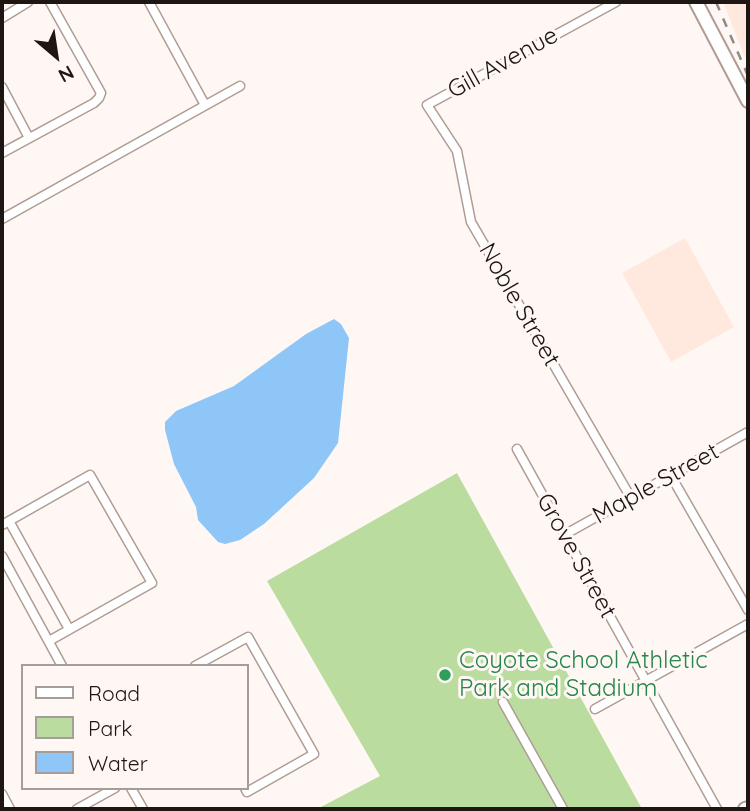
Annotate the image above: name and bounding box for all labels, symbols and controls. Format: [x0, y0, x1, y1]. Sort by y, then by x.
north arrow [21, 21, 91, 91]
street label: Gill Avenue [443, 21, 563, 105]
text: N [54, 60, 78, 88]
street label: Noble Street [472, 238, 566, 372]
street label: Maple Street [588, 437, 724, 531]
street label: Grove Street [530, 489, 622, 623]
place label: Coyote School Athletic Park and Stadium [459, 647, 708, 703]
legend [21, 664, 248, 790]
marker: Coyote School Athletic Park and Stadium [437, 667, 453, 683]
text: Road [88, 680, 140, 706]
text: Park [88, 715, 132, 741]
text: Water [88, 750, 148, 776]

